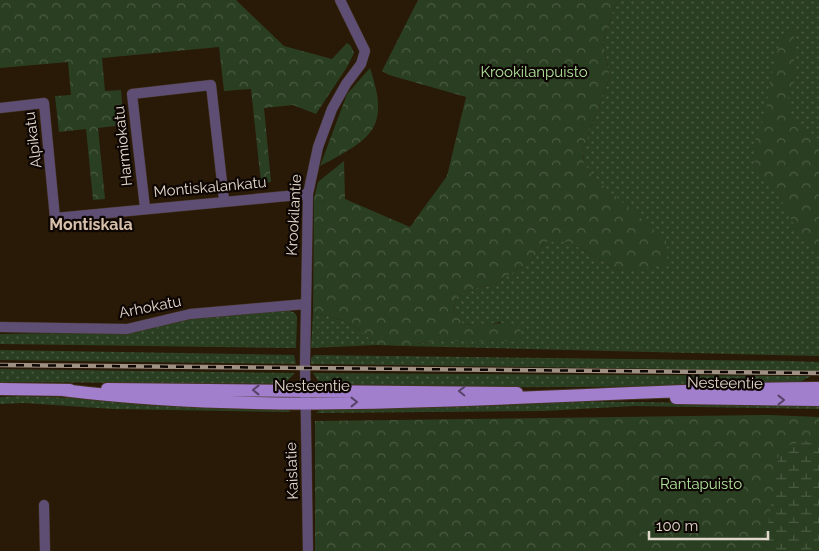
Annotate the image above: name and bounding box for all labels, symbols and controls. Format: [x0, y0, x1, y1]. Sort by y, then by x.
park label: Krookilanpuisto [480, 63, 588, 81]
street label: Harmiokatu [110, 105, 136, 187]
street label: Alpikatu [21, 111, 45, 169]
street label: Montiskalankatu [153, 173, 267, 201]
street label: Krookilantie [283, 174, 305, 256]
district label: Montiskala [49, 215, 133, 234]
street label: Arhokatu [117, 292, 183, 322]
street label: Nesteentie [687, 373, 763, 393]
street label: Nesteentie [274, 377, 350, 395]
one-way arrow [252, 385, 260, 395]
one-way arrow [458, 386, 466, 397]
one-way arrow [777, 395, 785, 405]
one-way arrow [350, 397, 358, 407]
street label: Kaislatie [282, 442, 302, 500]
park label: Rantapuisto [660, 475, 742, 493]
scale bar [649, 508, 768, 540]
text: 100 m [656, 517, 698, 535]

